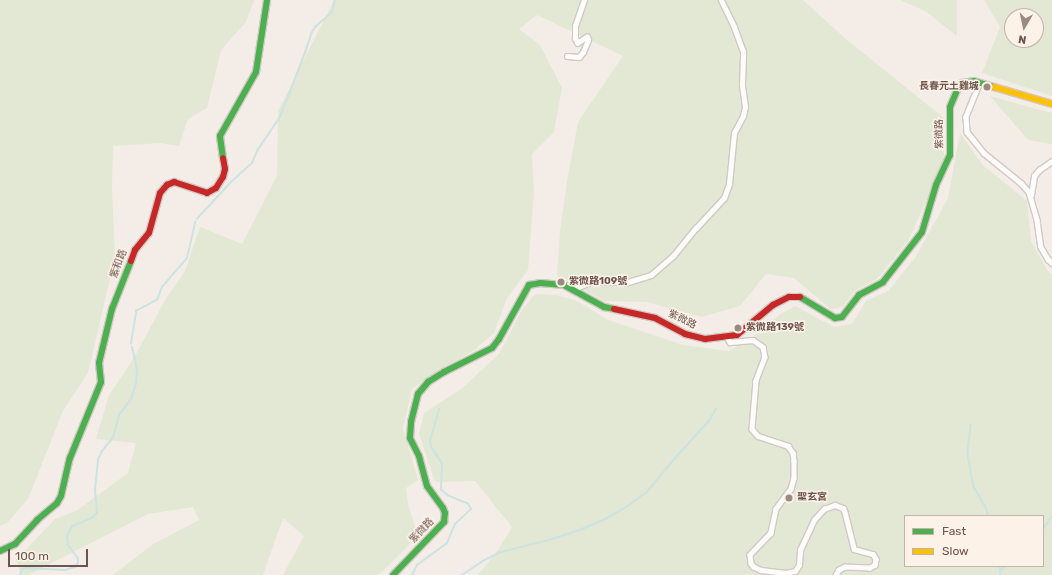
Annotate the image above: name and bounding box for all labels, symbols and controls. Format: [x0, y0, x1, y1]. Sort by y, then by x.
north arrow [1004, 8, 1044, 48]
text: N [1017, 32, 1027, 46]
place label: 長春元土雞城 [919, 81, 979, 93]
marker: 長春元土雞城 [982, 82, 992, 92]
street label: 紫微路 [934, 119, 946, 149]
street label: 紫和路 [108, 248, 130, 280]
place label: 紫微路109號 [569, 276, 627, 288]
marker: 紫微路109號 [556, 277, 566, 287]
street label: 紫微路 [666, 308, 698, 332]
place label: 紫微路139號 [746, 322, 804, 334]
marker: 紫微路139號 [733, 323, 743, 333]
place label: 聖玄宮 [797, 492, 827, 504]
marker: 聖玄宮 [784, 493, 794, 503]
legend [904, 515, 1044, 567]
street label: 紫微路 [407, 516, 437, 546]
text: Fast [942, 524, 966, 538]
scale bar [10, 541, 90, 567]
text: Slow [942, 544, 969, 558]
text: 100 m [15, 549, 49, 563]

